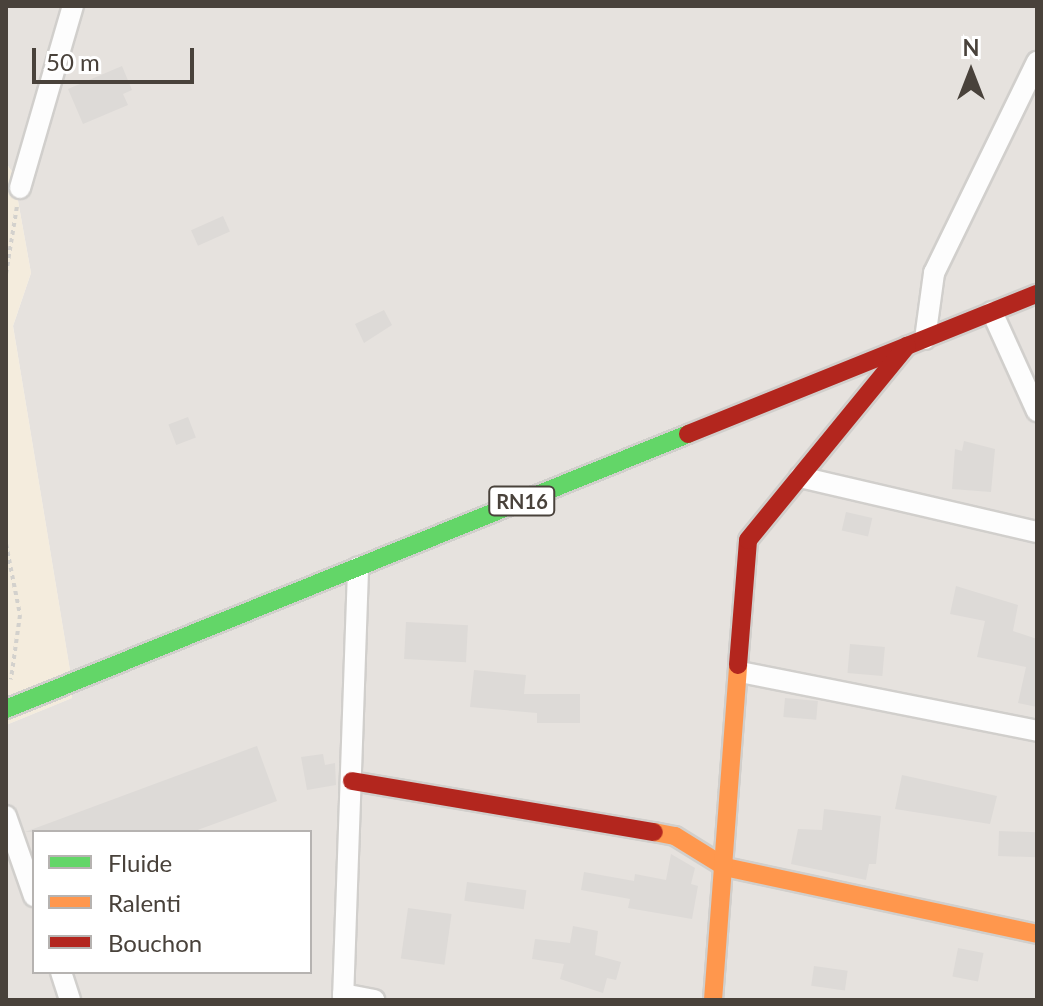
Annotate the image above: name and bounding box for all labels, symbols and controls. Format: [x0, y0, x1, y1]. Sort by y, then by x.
scale bar [36, 32, 198, 82]
north arrow [931, 32, 1011, 112]
text: N [963, 34, 979, 61]
text: 50 m [46, 47, 100, 76]
road number: RN16 [488, 485, 556, 517]
legend [32, 830, 312, 974]
text: Fluide [108, 848, 172, 877]
text: Ralenti [108, 888, 181, 917]
text: Bouchon [108, 928, 202, 957]

